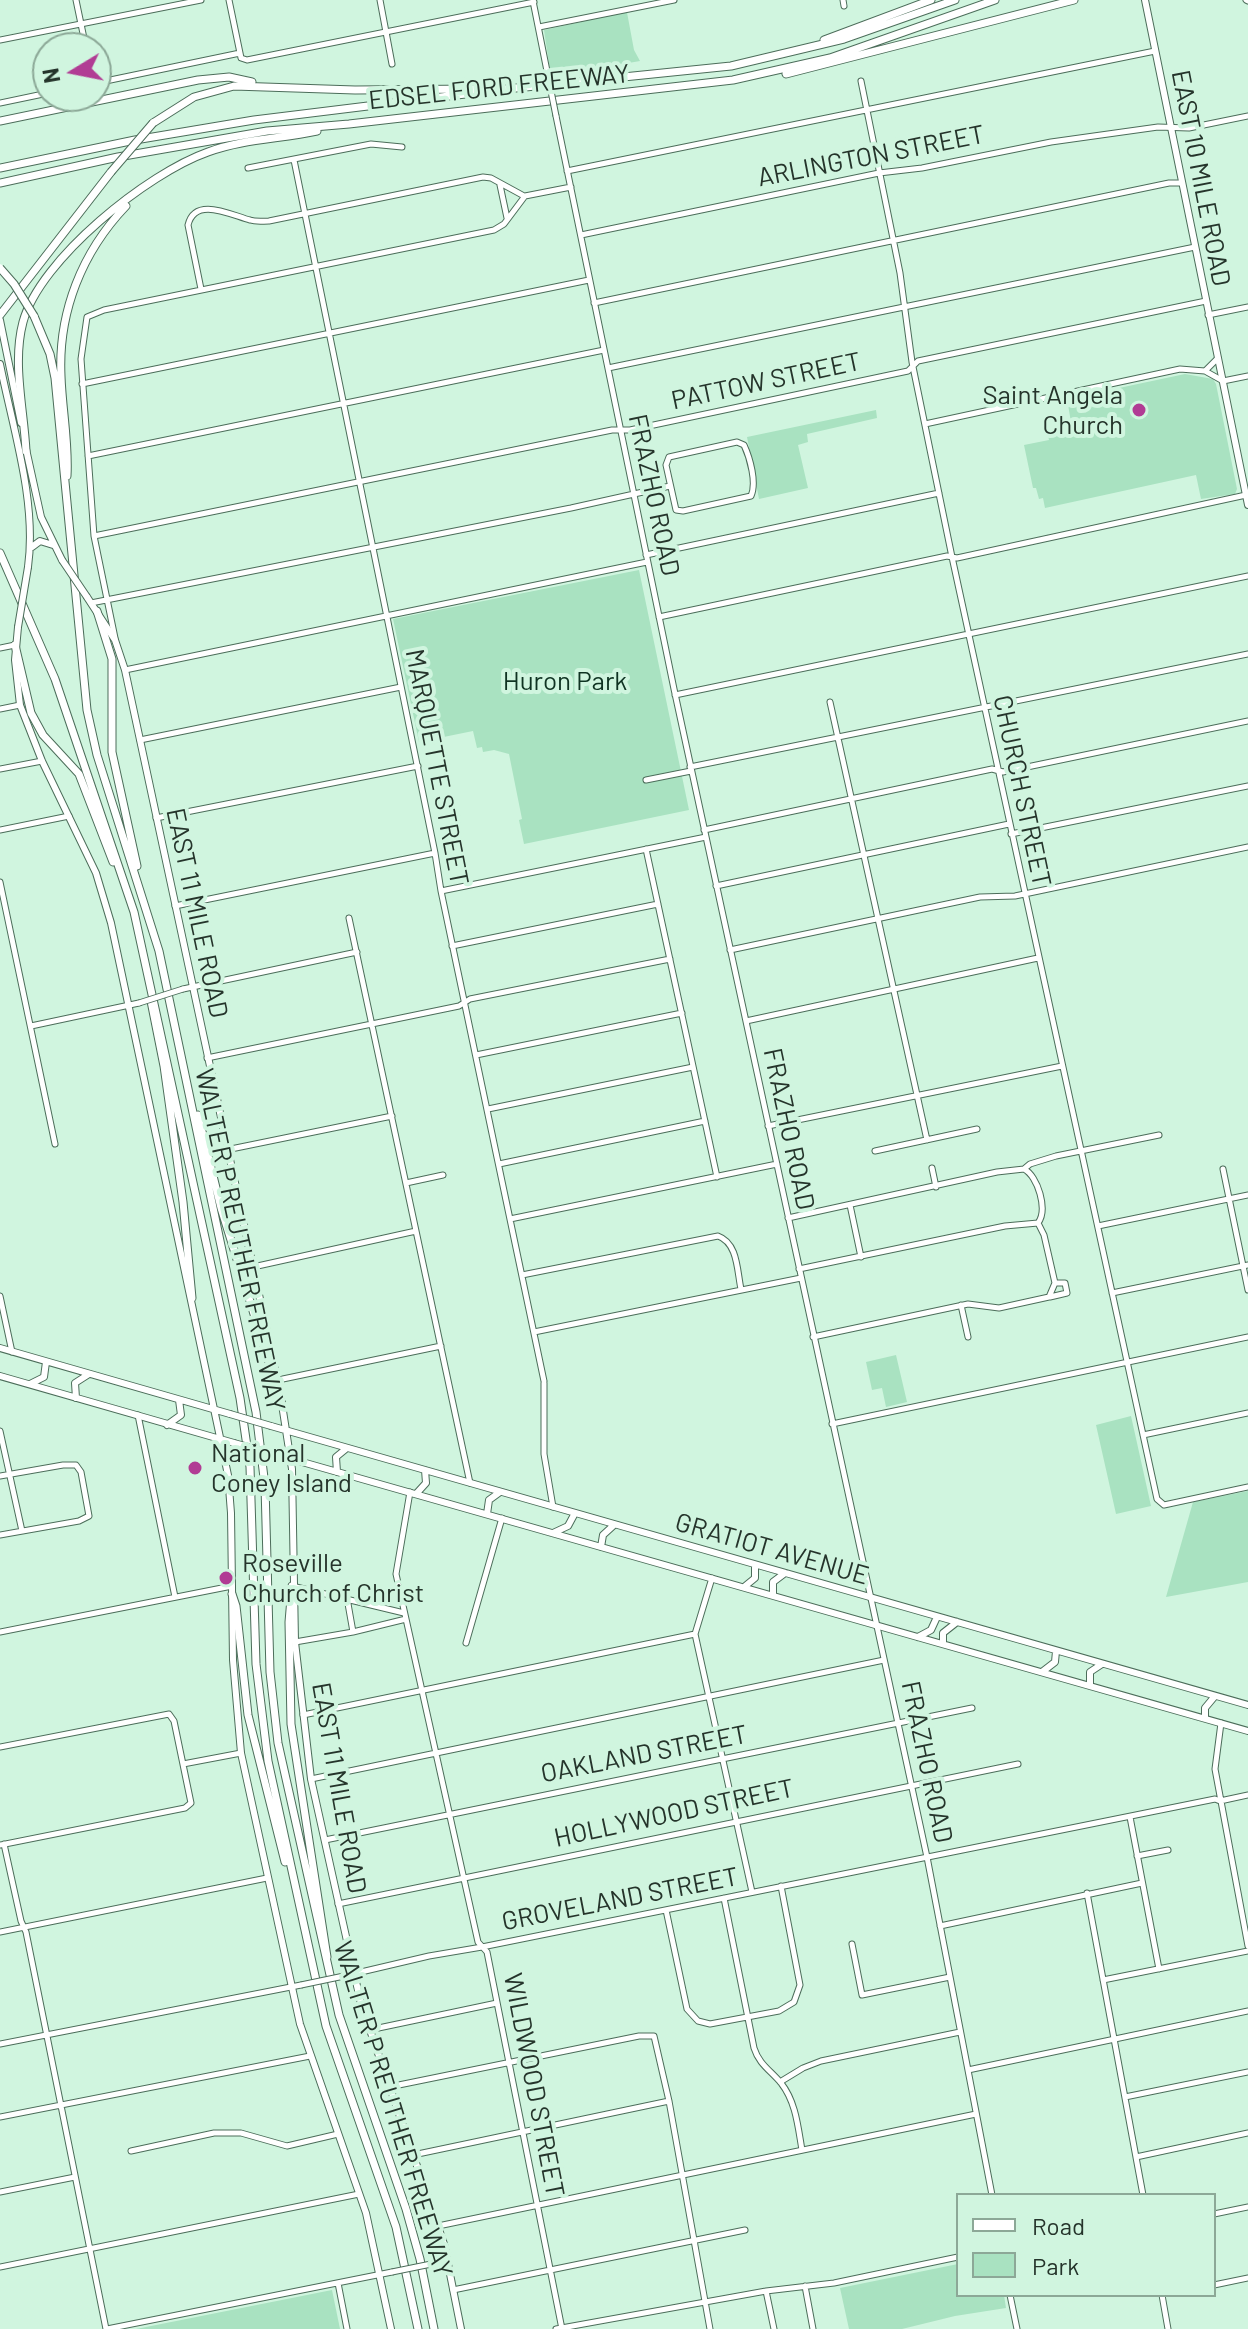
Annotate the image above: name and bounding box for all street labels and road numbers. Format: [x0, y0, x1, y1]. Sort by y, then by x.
street label: EDSEL FORD FREEWAY [367, 58, 631, 116]
street label: EAST 10 MILE ROAD [1165, 67, 1237, 289]
street label: ARLINGTON STREET [755, 119, 987, 193]
street label: PATTOW STREET [668, 346, 864, 416]
street label: FRAZHO ROAD [622, 411, 686, 579]
street label: MARQUETTE STREET [399, 646, 475, 888]
street label: CHURCH STREET [986, 692, 1058, 890]
street label: EAST 11 MILE ROAD [160, 805, 234, 1021]
street label: FRAZHO ROAD [757, 1045, 821, 1213]
street label: WALTER P REUTHER FREEWAY [188, 1066, 292, 1414]
street label: GRATIOT AVENUE [672, 1506, 872, 1592]
street label: FRAZHO ROAD [895, 1678, 959, 1846]
street label: EAST 11 MILE ROAD [305, 1680, 373, 1896]
street label: OAKLAND STREET [538, 1719, 750, 1789]
street label: HOLLYWOOD STREET [551, 1772, 797, 1854]
street label: GROVELAND STREET [499, 1861, 741, 1937]
street label: WALTER P REUTHER FREEWAY [327, 1937, 459, 2281]
street label: WILDWOOD STREET [497, 1970, 571, 2200]

